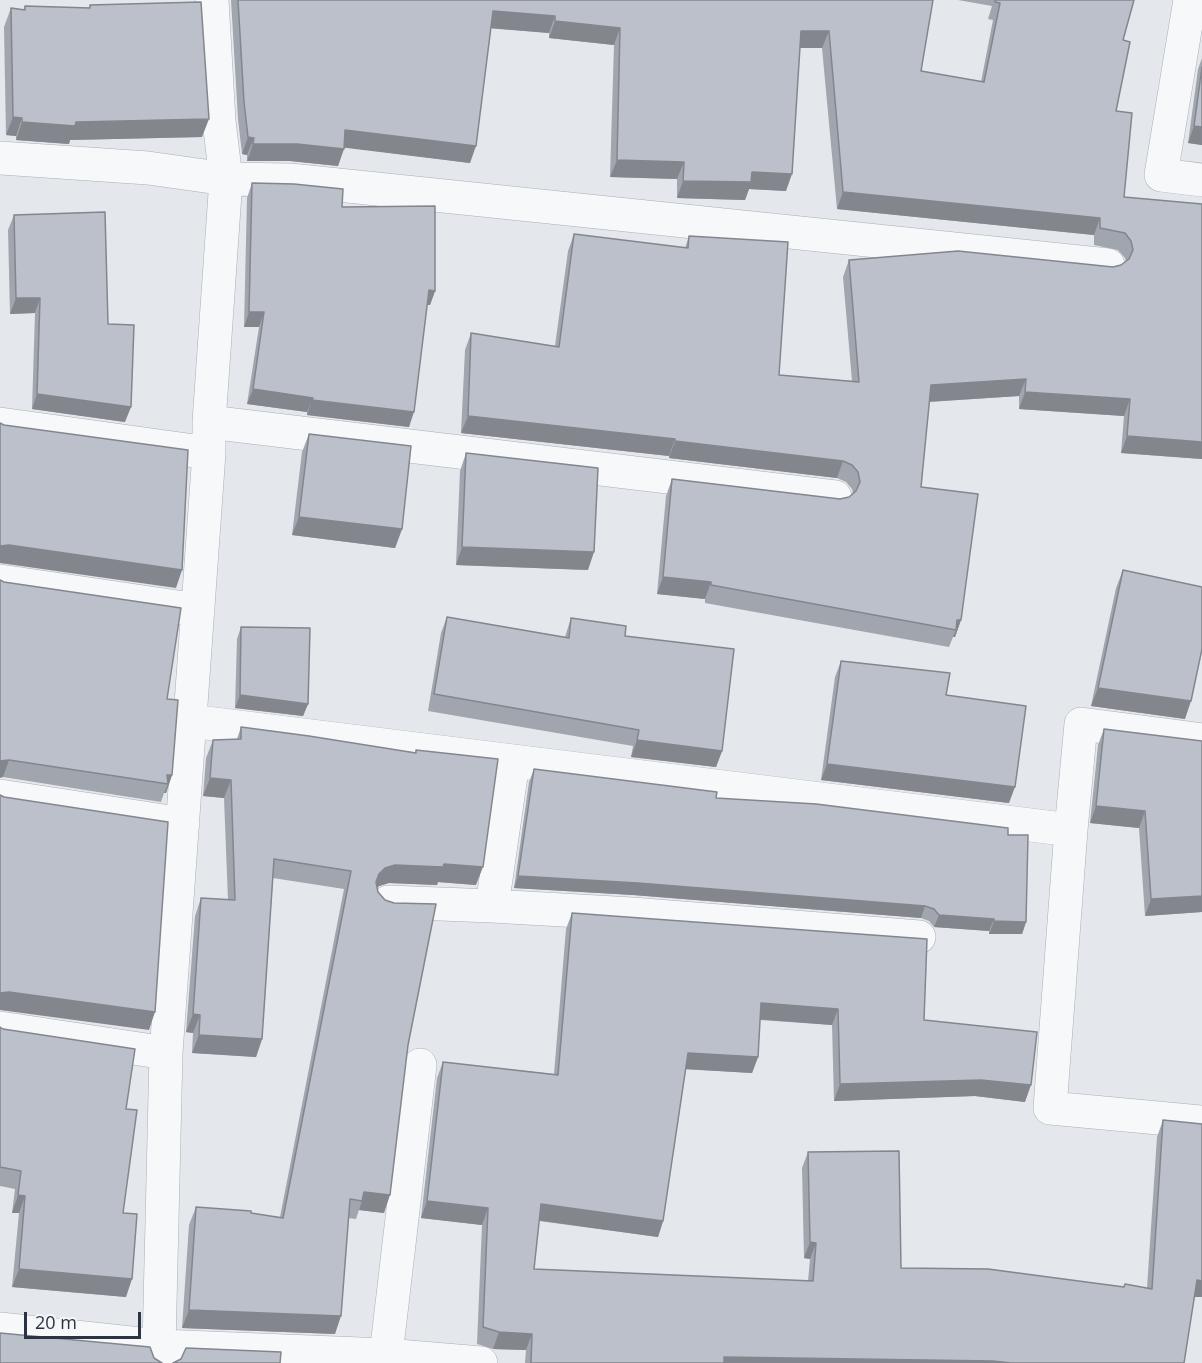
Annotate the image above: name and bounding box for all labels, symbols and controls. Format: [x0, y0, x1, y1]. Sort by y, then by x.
scale bar [27, 1300, 144, 1338]
text: 20 m [35, 1310, 77, 1334]

